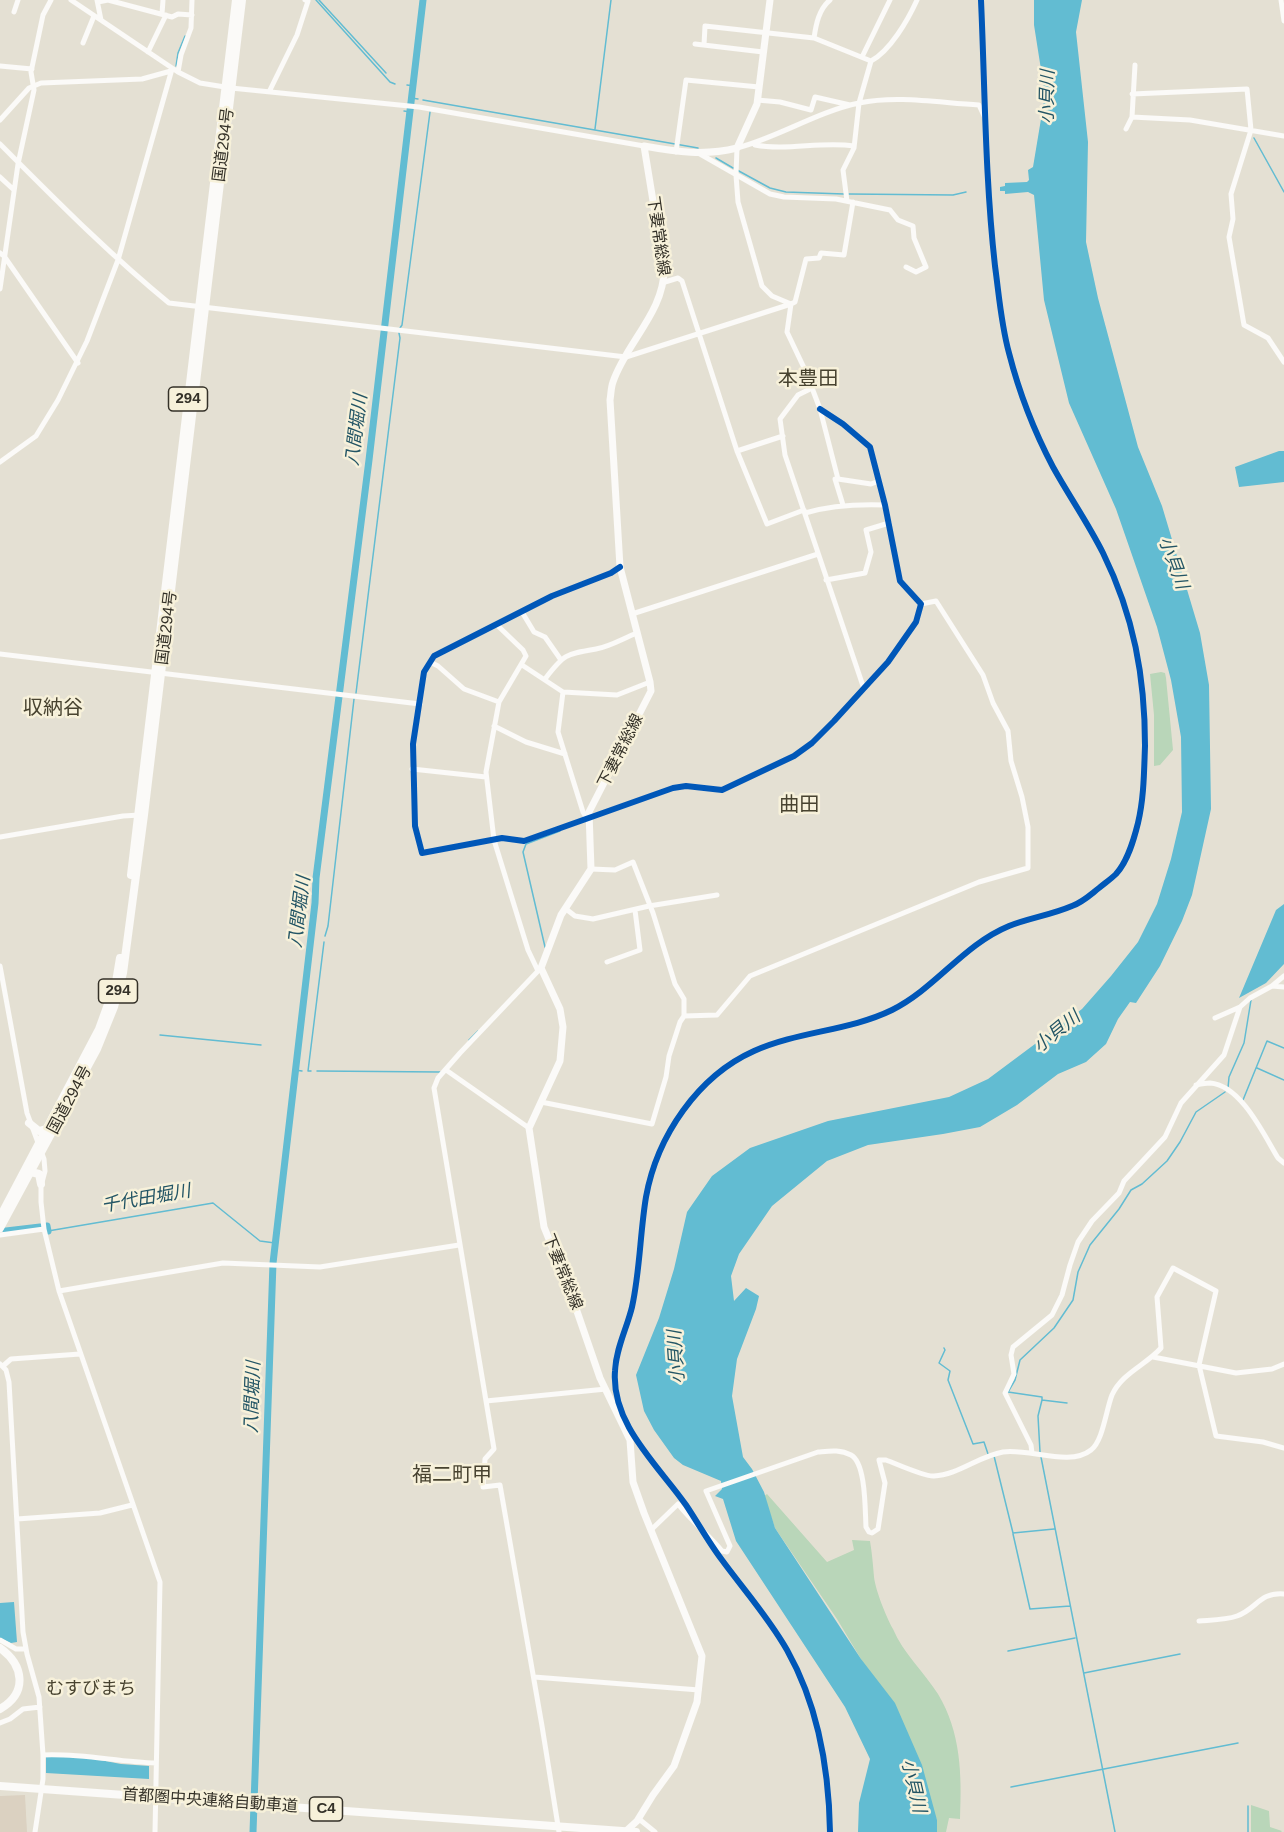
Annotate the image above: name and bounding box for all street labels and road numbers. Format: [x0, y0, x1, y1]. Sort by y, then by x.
street label: 国道294号 [210, 107, 238, 183]
street label: 下妻常総線 [643, 195, 673, 277]
road number: 294 [168, 387, 207, 411]
street label: 国道294号 [153, 590, 181, 666]
street label: 下妻常総線 [594, 711, 648, 791]
road number: 294 [98, 979, 138, 1003]
street label: 国道294号 [44, 1063, 96, 1137]
street label: 下妻常総線 [538, 1231, 586, 1313]
street label: 首都圏中央連絡自動車道 [122, 1785, 298, 1817]
road number: C4 [310, 1797, 342, 1821]

